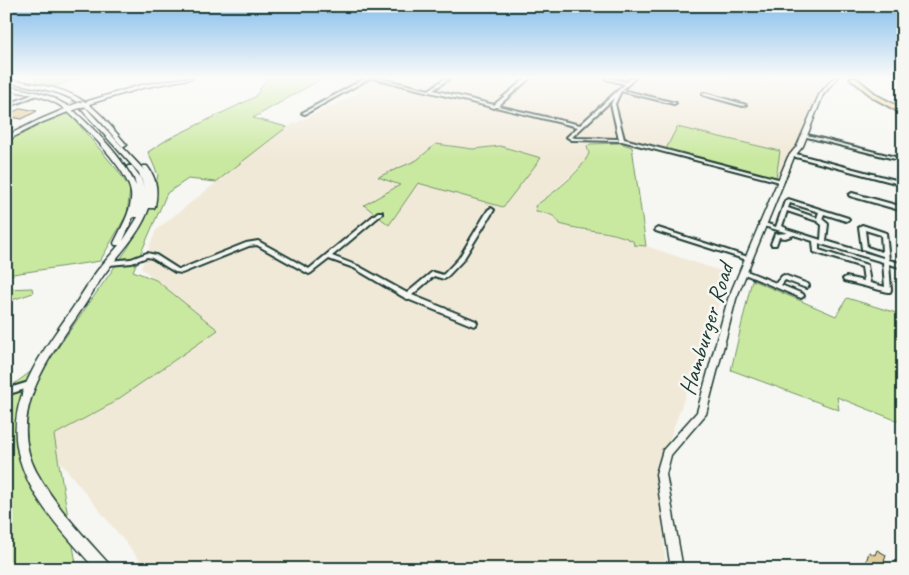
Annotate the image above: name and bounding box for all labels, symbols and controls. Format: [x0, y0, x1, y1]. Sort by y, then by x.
street label: Hamburger Road [672, 256, 741, 399]

